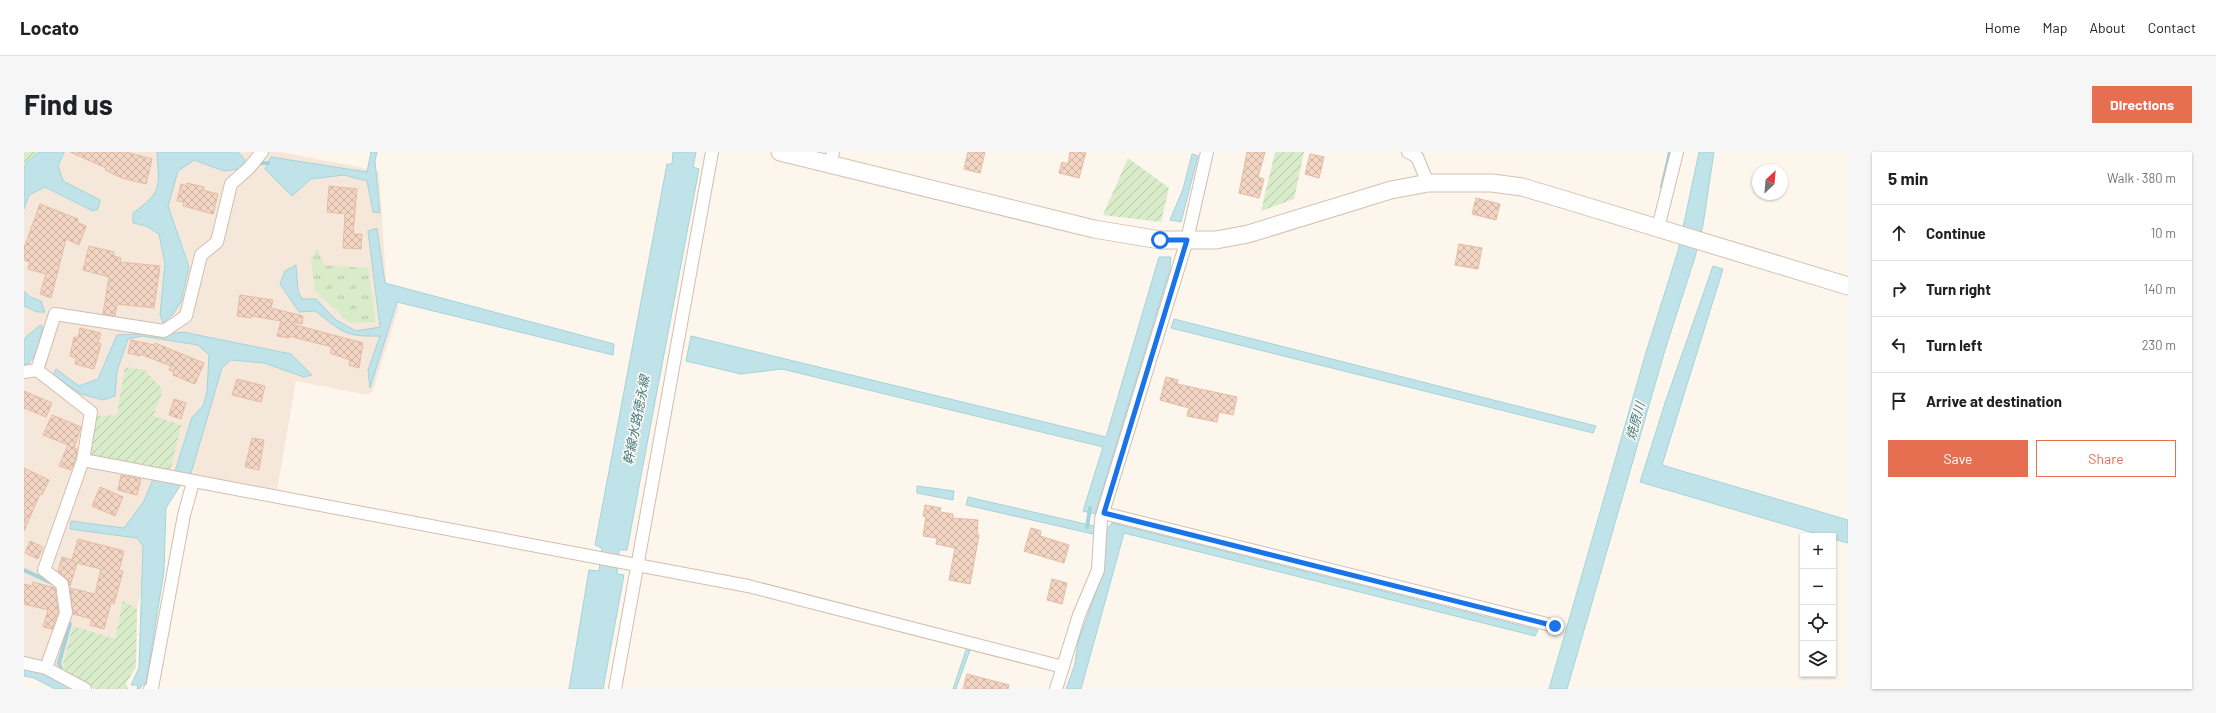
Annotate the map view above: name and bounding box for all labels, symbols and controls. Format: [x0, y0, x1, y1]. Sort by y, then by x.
text: Locato [20, 16, 79, 39]
text: Home [1985, 19, 2021, 36]
text: Map [2043, 19, 2067, 36]
text: About [2089, 19, 2126, 36]
text: Contact [2148, 19, 2196, 36]
button: Directions [2092, 86, 2192, 123]
text: Find us [24, 87, 113, 121]
north arrow [1752, 164, 1788, 200]
text: 5 min [1888, 168, 1928, 188]
text: Walk · 380 m [2107, 170, 2176, 186]
icon: ahead [1888, 222, 1910, 244]
text: Continue [1926, 224, 1986, 242]
text: 10 m [2151, 225, 2176, 241]
route start [1151, 231, 1169, 249]
icon: right [1888, 278, 1910, 300]
text: Turn right [1926, 280, 1991, 298]
text: 140 m [2144, 281, 2176, 297]
icon: left [1888, 334, 1910, 356]
text: Turn left [1926, 336, 1982, 354]
text: 230 m [2142, 337, 2176, 353]
water label: 幹線水路徳永線 [619, 372, 653, 466]
icon: arrive [1888, 390, 1910, 412]
text: Arrive at destination [1926, 392, 2062, 410]
water label: 焼原川 [1622, 398, 1649, 442]
button: Save [1888, 440, 2028, 477]
button: Share [2036, 440, 2176, 477]
map controls [1800, 533, 1836, 677]
button: + [1800, 533, 1836, 569]
button: − [1800, 569, 1836, 605]
button: locate [1800, 605, 1836, 641]
route end [1546, 617, 1564, 635]
button: layers [1800, 641, 1836, 677]

